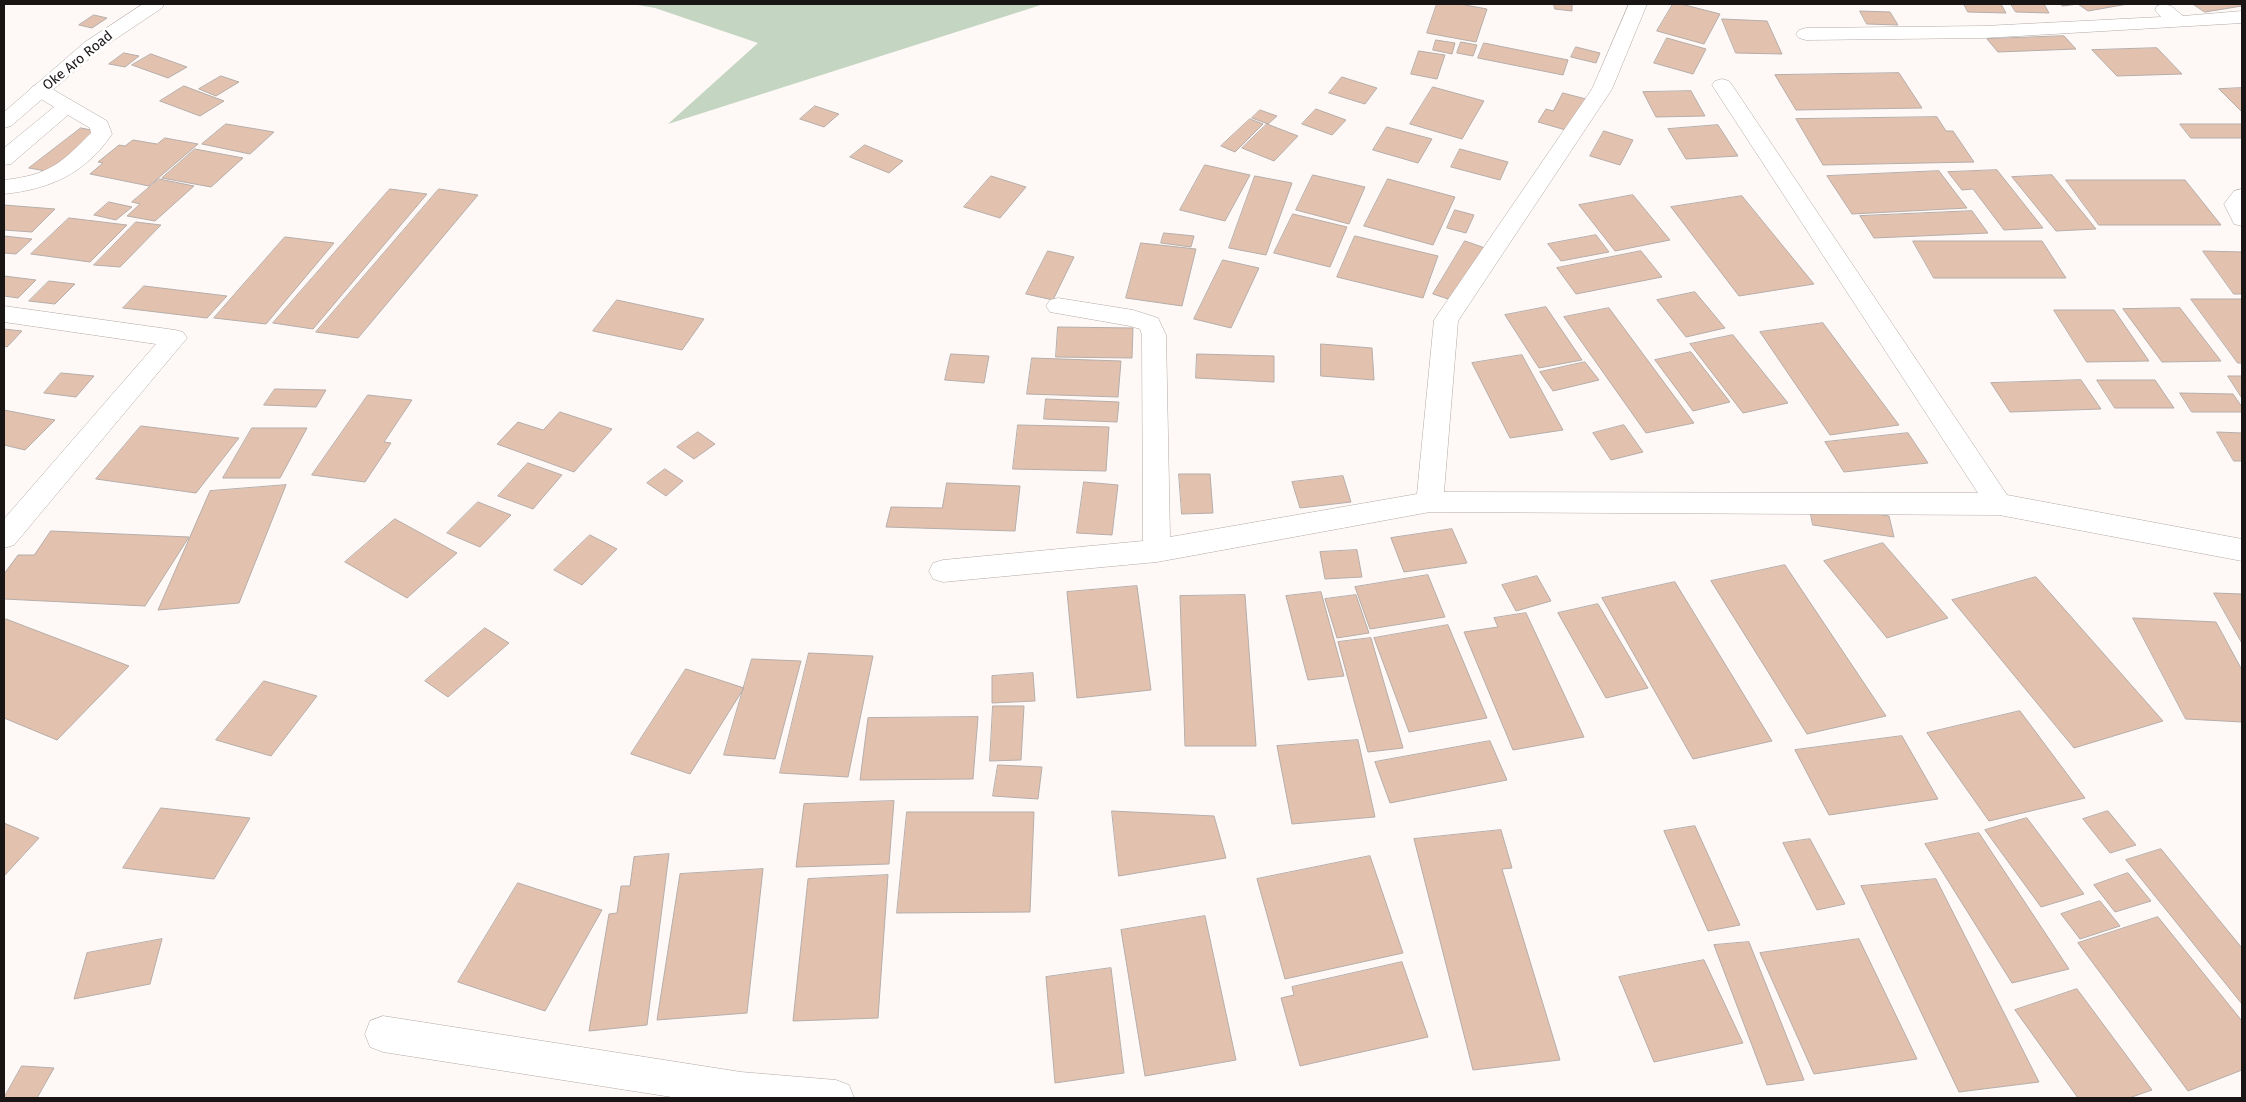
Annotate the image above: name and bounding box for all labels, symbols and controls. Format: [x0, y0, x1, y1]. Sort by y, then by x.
street label: Oke Aro Road [40, 28, 116, 94]

